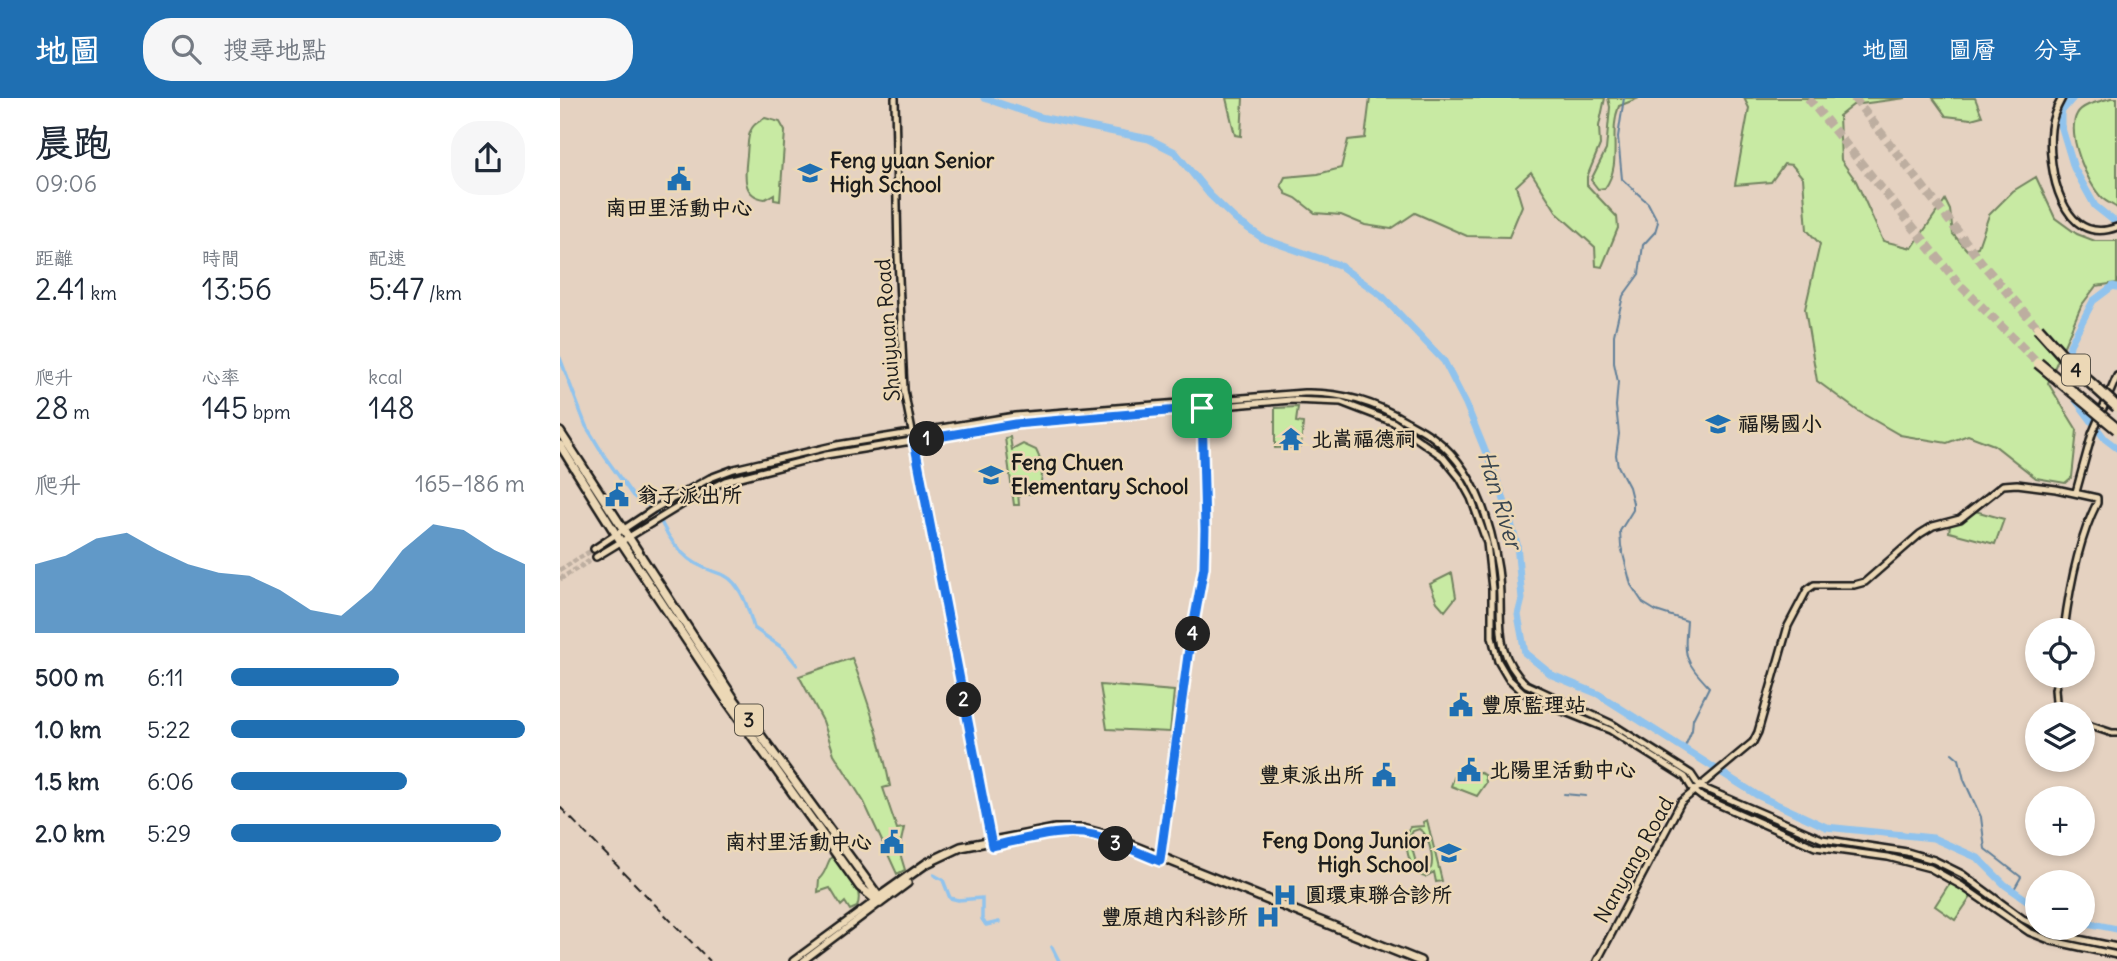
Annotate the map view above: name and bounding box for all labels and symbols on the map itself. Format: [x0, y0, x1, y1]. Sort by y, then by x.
place label: Feng yuan Senior High School [830, 147, 995, 198]
school or university icon: Feng yuan Senior High School [796, 159, 824, 187]
public building icon: 南田里活動中心 [665, 165, 693, 193]
place label: 南田里活動中心 [606, 194, 753, 221]
street label: Shuiyuan Road [869, 258, 906, 402]
road number: 4 [2062, 354, 2090, 386]
pin [1172, 378, 1232, 438]
school or university icon: 福陽國小 [1704, 410, 1732, 438]
place label: 福陽國小 [1738, 410, 1822, 437]
pin: 1 [910, 422, 944, 456]
temple icon: 北嵩福德祠 [1277, 425, 1305, 453]
place label: 北嵩福德祠 [1311, 425, 1416, 452]
water label: Han River [1472, 447, 1530, 555]
place label: Feng Chuen Elementary School [1011, 449, 1188, 500]
school or university icon: Feng Chuen Elementary School [977, 461, 1005, 489]
public building icon: 翁子派出所 [603, 481, 631, 509]
place label: 翁子派出所 [637, 481, 742, 508]
pin: 4 [1176, 616, 1210, 652]
pin: 2 [946, 682, 982, 718]
public building icon: 豐原監理站 [1447, 691, 1475, 719]
place label: 豐原監理站 [1481, 691, 1586, 718]
road number: 3 [735, 705, 763, 736]
public building icon: 北陽里活動中心 [1455, 756, 1483, 784]
place label: 北陽里活動中心 [1489, 756, 1636, 783]
place label: 豐東派出所 [1259, 761, 1364, 788]
public building icon: 豐東派出所 [1370, 761, 1398, 789]
street label: Nanyang Road [1588, 792, 1679, 928]
pin: 3 [1098, 826, 1134, 862]
place label: Feng Dong Junior High School [1262, 827, 1429, 878]
place label: 南村里活動中心 [725, 828, 872, 855]
public building icon: 南村里活動中心 [878, 828, 906, 856]
school or university icon: Feng Dong Junior High School [1435, 839, 1463, 867]
hospital icon: 圓環東聯合診所 [1271, 881, 1299, 909]
place label: 圓環東聯合診所 [1305, 881, 1452, 908]
place label: 豐原趙內科診所 [1101, 903, 1248, 930]
hospital icon: 豐原趙內科診所 [1254, 903, 1282, 931]

